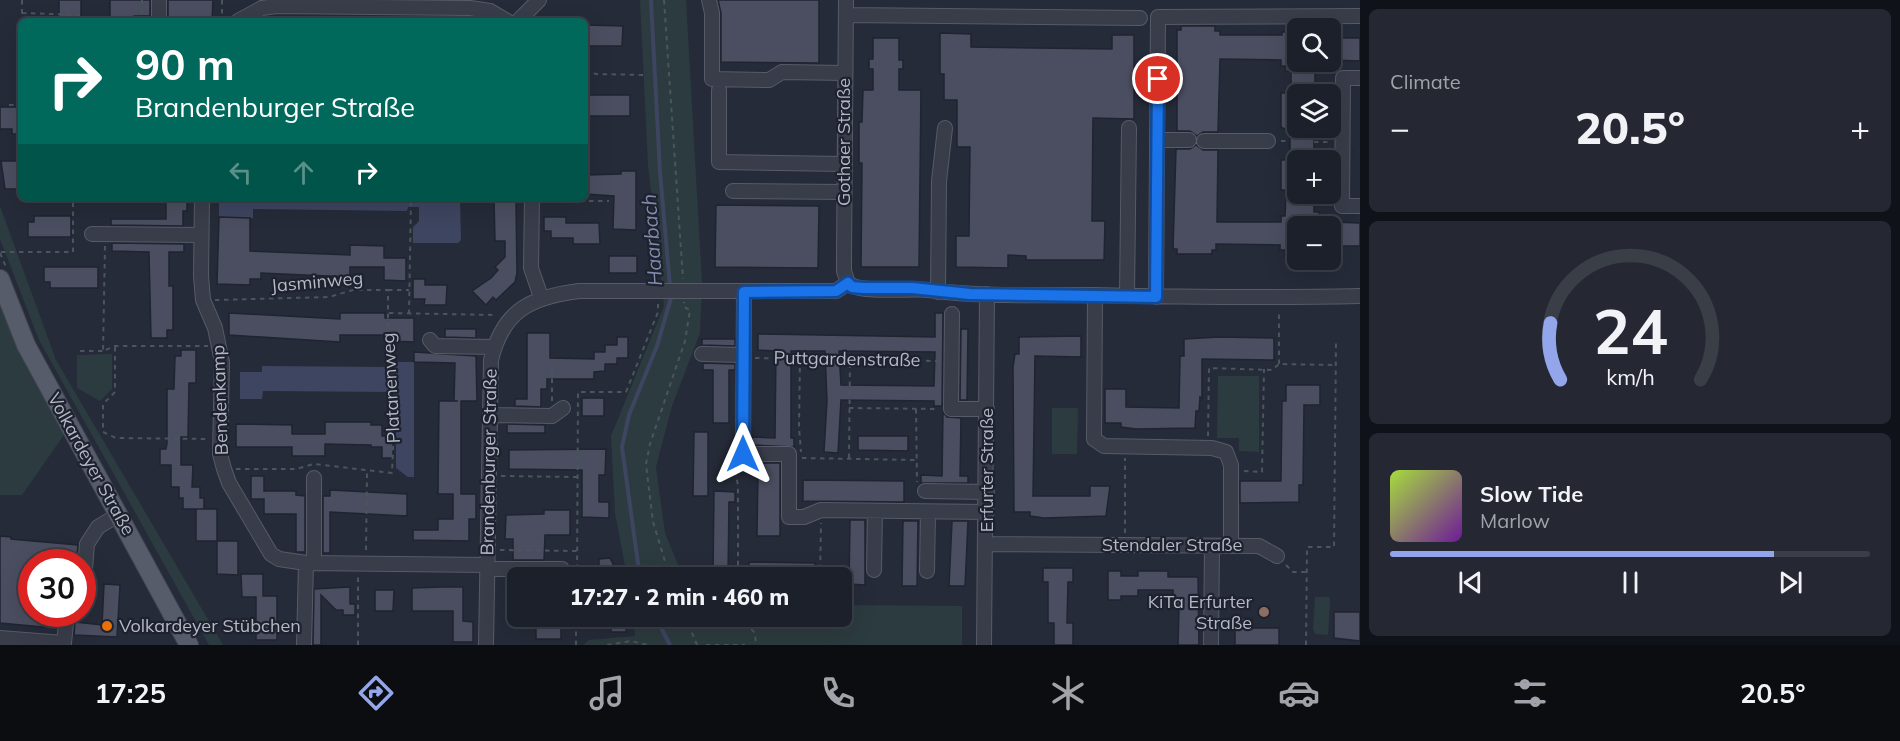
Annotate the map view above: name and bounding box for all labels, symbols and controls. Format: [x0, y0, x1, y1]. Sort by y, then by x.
map controls [1287, 18, 1341, 270]
button: search [1287, 18, 1341, 72]
text: 90 m [135, 38, 235, 91]
icon: right [36, 42, 114, 120]
pin [1132, 53, 1183, 104]
icon: arrive [1141, 62, 1174, 95]
text: Climate [1390, 69, 1461, 94]
street label: Gothaer Straße [832, 78, 855, 206]
button: layers [1287, 84, 1341, 138]
text: Brandenburger Straße [135, 90, 415, 124]
text: 20.5° [1575, 99, 1685, 155]
text: − [1390, 107, 1410, 148]
text: + [1850, 107, 1870, 148]
button: + [1287, 150, 1341, 204]
icon: left [224, 156, 257, 189]
icon: ahead [287, 156, 320, 189]
icon: right [350, 156, 383, 189]
water label: Haarbach [636, 193, 667, 287]
button: − [1287, 216, 1341, 270]
street label: Jasminweg [270, 266, 364, 297]
text: 24 [1593, 291, 1667, 370]
street label: Platanenweg [376, 332, 405, 444]
street label: Bendenkamp [206, 344, 233, 456]
street label: Puttgardenstraße [773, 346, 921, 371]
text: km/h [1606, 363, 1654, 390]
street label: Brandenburger Straße [475, 369, 502, 555]
street label: Volkardeyer Straße [43, 389, 140, 539]
street label: Erfurter Straße [975, 408, 998, 532]
position arrow [711, 422, 775, 486]
text: Slow Tide [1480, 480, 1583, 508]
text: Marlow [1480, 508, 1550, 533]
street label: Stendaler Straße [1102, 533, 1242, 556]
speed limit sign: 30 [18, 549, 96, 627]
icon: previous [1454, 566, 1487, 599]
icon: pause [1614, 566, 1647, 599]
icon: next [1774, 566, 1807, 599]
text: 17:27 · 2 min · 460 m [570, 583, 789, 611]
place label: KiTa Erfurter Straße [1148, 590, 1252, 634]
marker: KiTa Erfurter Straße [1257, 605, 1271, 619]
place label: Volkardeyer Stübchen [119, 614, 301, 637]
marker: Volkardeyer Stübchen [100, 619, 114, 633]
icon: directions [355, 672, 397, 714]
icon: music [586, 672, 628, 714]
icon: phone [817, 672, 859, 714]
icon: climate [1047, 672, 1089, 714]
icon: car [1278, 672, 1320, 714]
icon: filters [1509, 672, 1551, 714]
text: 17:25 [94, 676, 166, 710]
text: 20.5° [1740, 676, 1805, 710]

